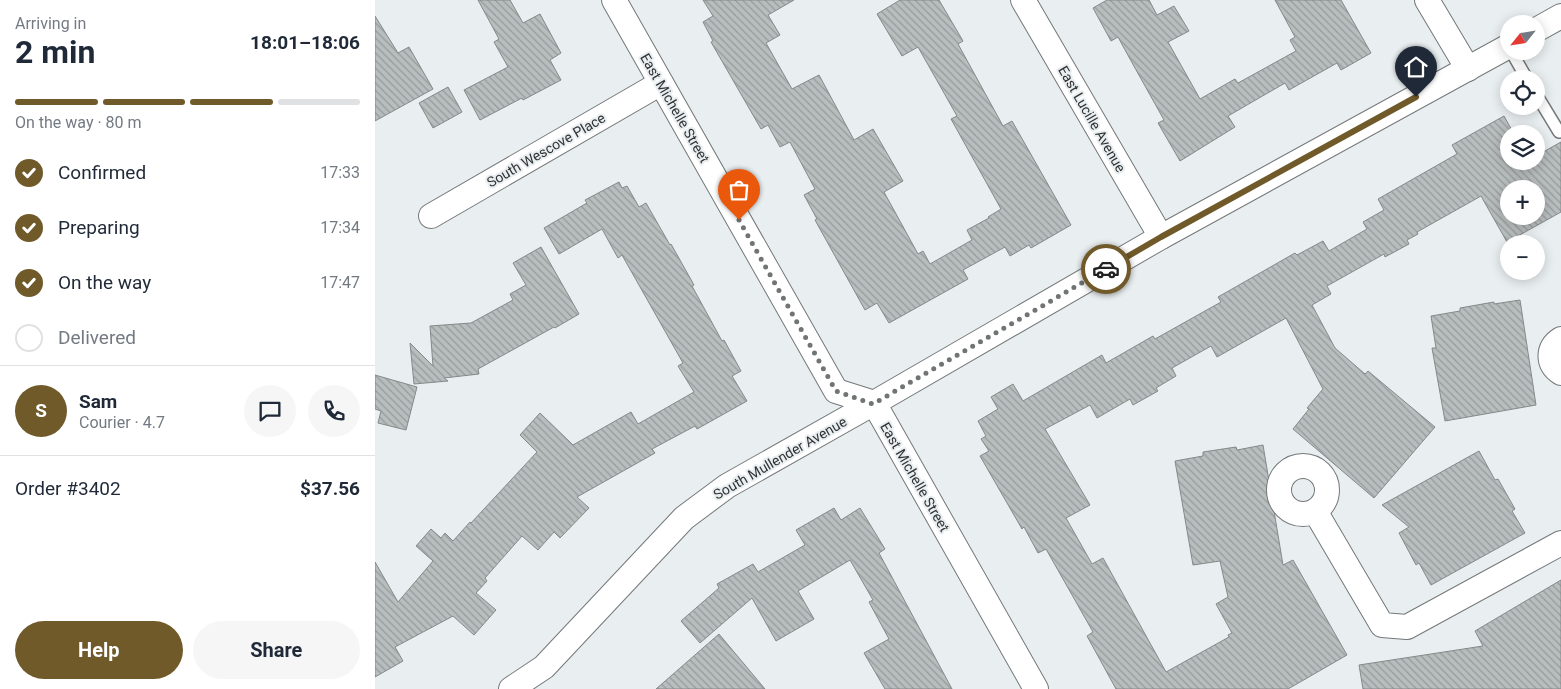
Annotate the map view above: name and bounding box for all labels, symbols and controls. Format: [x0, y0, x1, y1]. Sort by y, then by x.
text: Arriving in [15, 14, 86, 33]
north arrow [1500, 15, 1545, 60]
map controls [1500, 15, 1545, 280]
text: 18:01–18:06 [250, 31, 360, 54]
text: 2 min [15, 33, 95, 71]
pin [1395, 46, 1437, 97]
street label: East Michelle Street [637, 50, 713, 166]
icon: home [1402, 53, 1430, 81]
street label: East Lucille Avenue [1055, 63, 1129, 175]
button: locate [1500, 70, 1545, 115]
street label: South Wescove Place [484, 110, 608, 190]
text: On the way · 80 m [15, 113, 142, 132]
button: layers [1500, 125, 1545, 170]
icon: check [15, 159, 43, 187]
text: Confirmed [58, 161, 146, 184]
text: 17:33 [320, 163, 360, 182]
pin [718, 169, 760, 220]
icon: bag [725, 176, 753, 204]
button: + [1500, 180, 1545, 225]
icon: check [15, 214, 43, 242]
text: Preparing [58, 216, 140, 239]
text: 17:34 [320, 218, 360, 237]
button: − [1500, 235, 1545, 280]
courier [1081, 244, 1131, 294]
icon: car [1092, 255, 1120, 283]
icon: check [15, 269, 43, 297]
text: On the way [58, 271, 151, 294]
text: 17:47 [320, 273, 360, 292]
text: Delivered [58, 326, 136, 349]
button: chat [244, 385, 296, 437]
button: phone [308, 385, 360, 437]
text: Sam [79, 390, 117, 413]
text: S [35, 399, 47, 422]
text: Courier · 4.7 [79, 413, 165, 432]
street label: South Mullender Avenue [711, 413, 849, 503]
street label: East Michelle Street [877, 419, 953, 535]
text: Order #3402 [15, 477, 121, 500]
text: $37.56 [300, 477, 360, 500]
button: Help [15, 621, 183, 679]
button: Share [193, 621, 360, 679]

